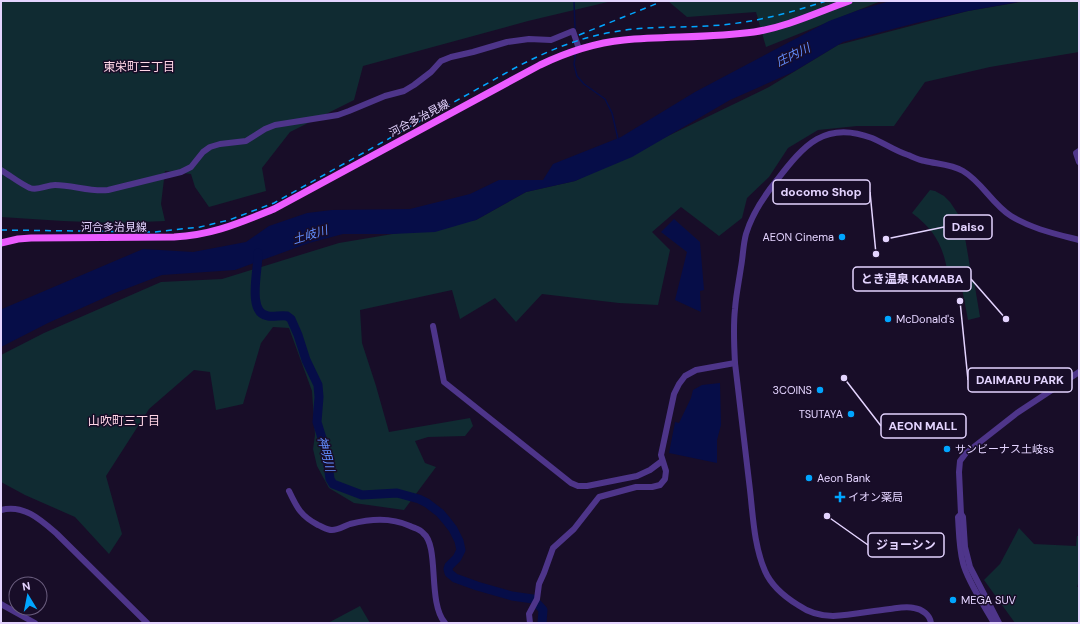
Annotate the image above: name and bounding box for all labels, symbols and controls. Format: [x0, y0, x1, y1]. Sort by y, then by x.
water label: 庄内川 [773, 39, 814, 70]
district label: 東栄町三丁目 [103, 59, 175, 75]
street label: 河合多治見線 [387, 96, 451, 140]
callout: docomo Shop [773, 180, 870, 204]
text: docomo Shop [780, 184, 862, 200]
callout: Daiso [944, 215, 992, 239]
text: Daiso [952, 219, 984, 235]
street label: 河合多治見線 [81, 220, 147, 234]
water label: 土岐川 [290, 222, 331, 248]
place label: AEON Cinema [763, 230, 834, 244]
marker: AEON Cinema [837, 232, 847, 242]
callout: とき温泉 KAMABA [853, 267, 971, 291]
text: とき温泉 KAMABA [861, 271, 964, 287]
place label: McDonald's [896, 312, 955, 326]
marker: McDonald's [883, 314, 893, 324]
callout: DAIMARU PARK [968, 368, 1072, 392]
text: DAIMARU PARK [976, 372, 1064, 388]
place label: 3COINS [773, 383, 812, 397]
marker: 3COINS [815, 385, 825, 395]
place label: TSUTAYA [799, 407, 843, 421]
marker: TSUTAYA [846, 409, 856, 419]
district label: 山吹町三丁目 [88, 413, 160, 429]
callout: AEON MALL [881, 414, 966, 438]
text: AEON MALL [888, 418, 958, 434]
water label: 神明川 [314, 435, 339, 475]
place label: サンビーナス土岐ss [955, 442, 1054, 456]
marker: サンビーナス土岐ss [942, 444, 952, 454]
place label: Aeon Bank [817, 471, 871, 485]
marker: Aeon Bank [804, 473, 814, 483]
place label: イオン薬局 [848, 490, 903, 504]
marker: イオン薬局 [835, 492, 845, 502]
callout: ジョーシン [868, 533, 944, 557]
text: ジョーシン [876, 537, 936, 553]
north arrow [8, 576, 48, 616]
text: N [21, 579, 31, 594]
place label: MEGA SUV [961, 593, 1017, 607]
marker: MEGA SUV [948, 595, 958, 605]

